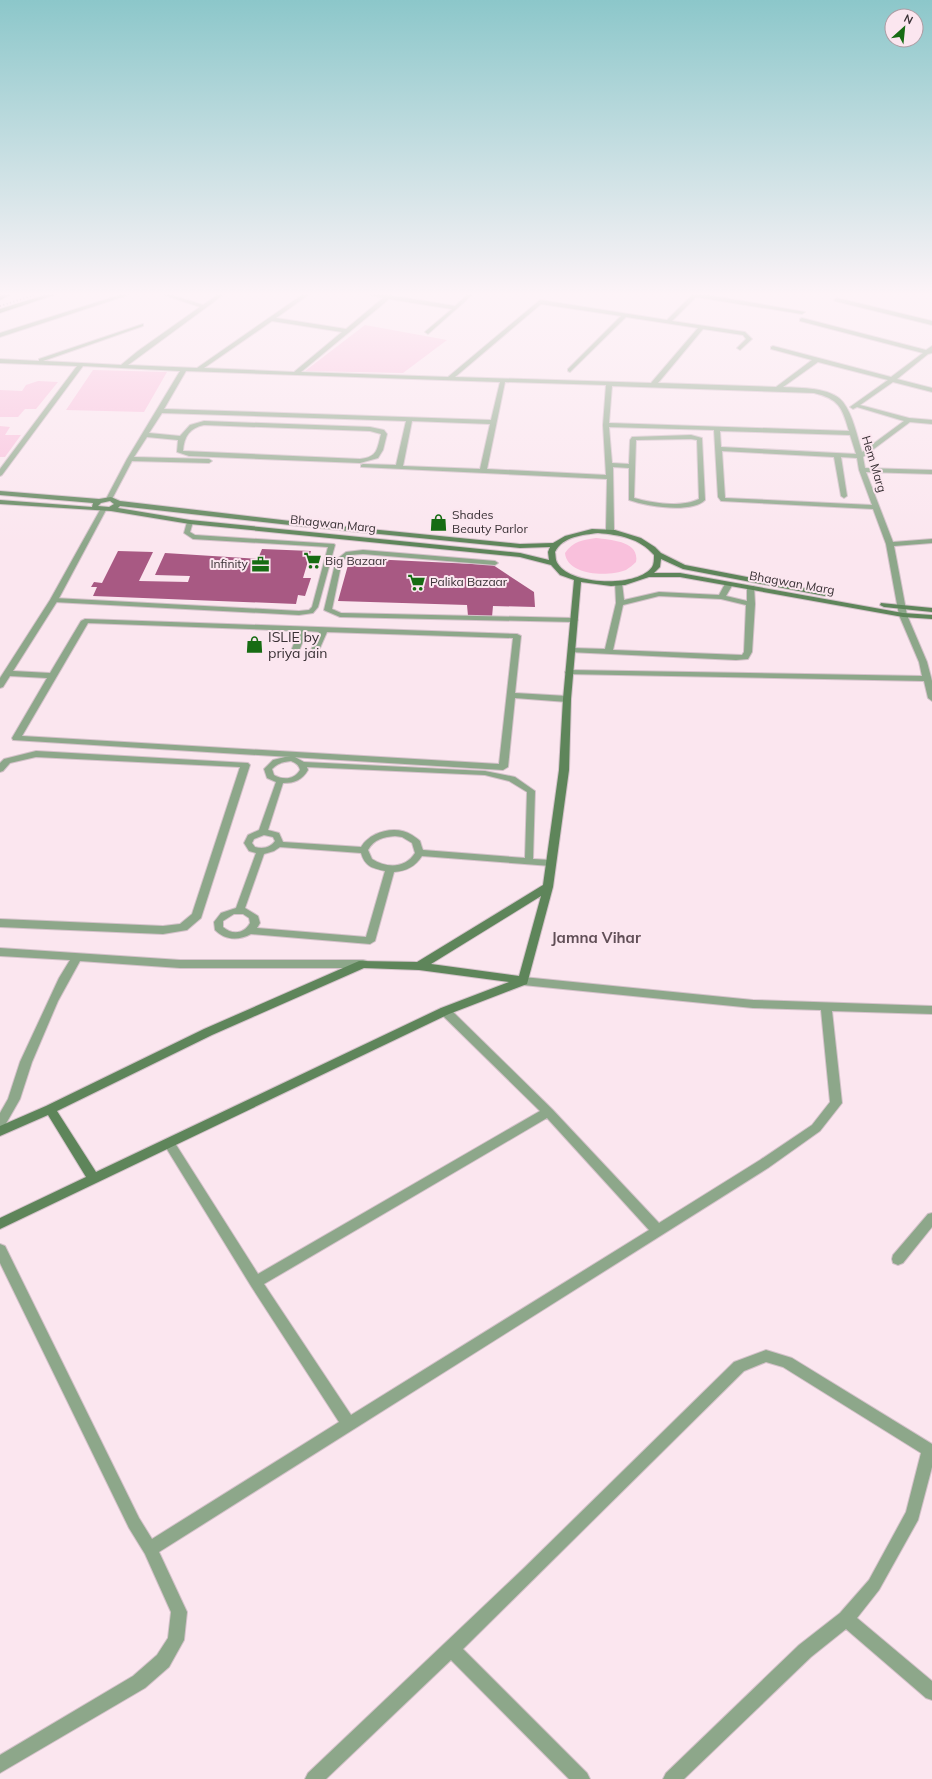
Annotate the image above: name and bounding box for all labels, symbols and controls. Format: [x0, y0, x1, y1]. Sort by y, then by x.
north arrow [884, 8, 924, 48]
text: N [902, 11, 915, 27]
street label: Hem Marg [859, 434, 890, 494]
place label: Shades Beauty Parlor [452, 507, 528, 536]
street label: Bhagwan Marg [289, 512, 377, 535]
shop icon: Shades Beauty Parlor [429, 512, 449, 532]
supermarket icon: Big Bazaar [302, 551, 322, 571]
place label: Big Bazaar [325, 553, 387, 568]
office icon: Infinity [251, 554, 271, 574]
place label: Infinity [210, 556, 249, 571]
street label: Bhagwan Marg [748, 568, 836, 597]
supermarket icon: Palika Bazaar [407, 572, 427, 592]
place label: Palika Bazaar [430, 574, 508, 589]
place label: ISLIE by priya jain [268, 628, 327, 662]
shop icon: ISLIE by priya jain [245, 635, 265, 655]
district label: Jamna Vihar [551, 928, 641, 947]

